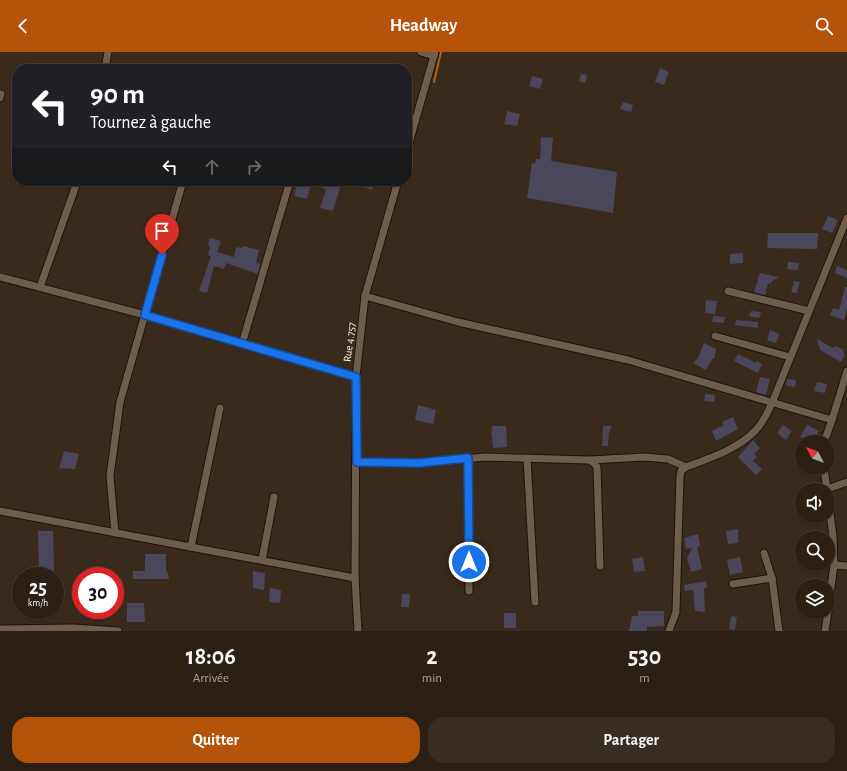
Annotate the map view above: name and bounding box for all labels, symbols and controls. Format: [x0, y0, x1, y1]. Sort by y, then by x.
icon: back [12, 15, 34, 37]
icon: search [813, 15, 835, 37]
text: Headway [390, 17, 457, 35]
icon: left [24, 80, 76, 132]
text: 90 m [90, 81, 145, 109]
text: Tournez à gauche [90, 114, 211, 132]
icon: left [159, 156, 181, 178]
icon: ahead [201, 156, 223, 178]
icon: right [243, 156, 265, 178]
pin [145, 214, 179, 255]
icon: arrive [151, 220, 173, 242]
street label: Rue 4.757 [342, 321, 357, 363]
north arrow [795, 435, 835, 475]
map controls [795, 435, 835, 619]
button: sound [795, 483, 835, 523]
button: search [795, 531, 835, 571]
position arrow [448, 541, 490, 583]
speed limit sign: 30 [72, 567, 124, 619]
text: 25 [29, 578, 47, 598]
button: layers [795, 579, 835, 619]
text: km/h [28, 598, 48, 608]
text: 18:06 [186, 645, 236, 669]
text: 2 [426, 645, 438, 669]
text: 530 [628, 645, 661, 669]
text: Arrivée [193, 672, 229, 685]
text: min [422, 672, 442, 685]
text: m [639, 672, 650, 685]
button: Quitter [12, 717, 420, 763]
button: Partager [428, 717, 835, 763]

